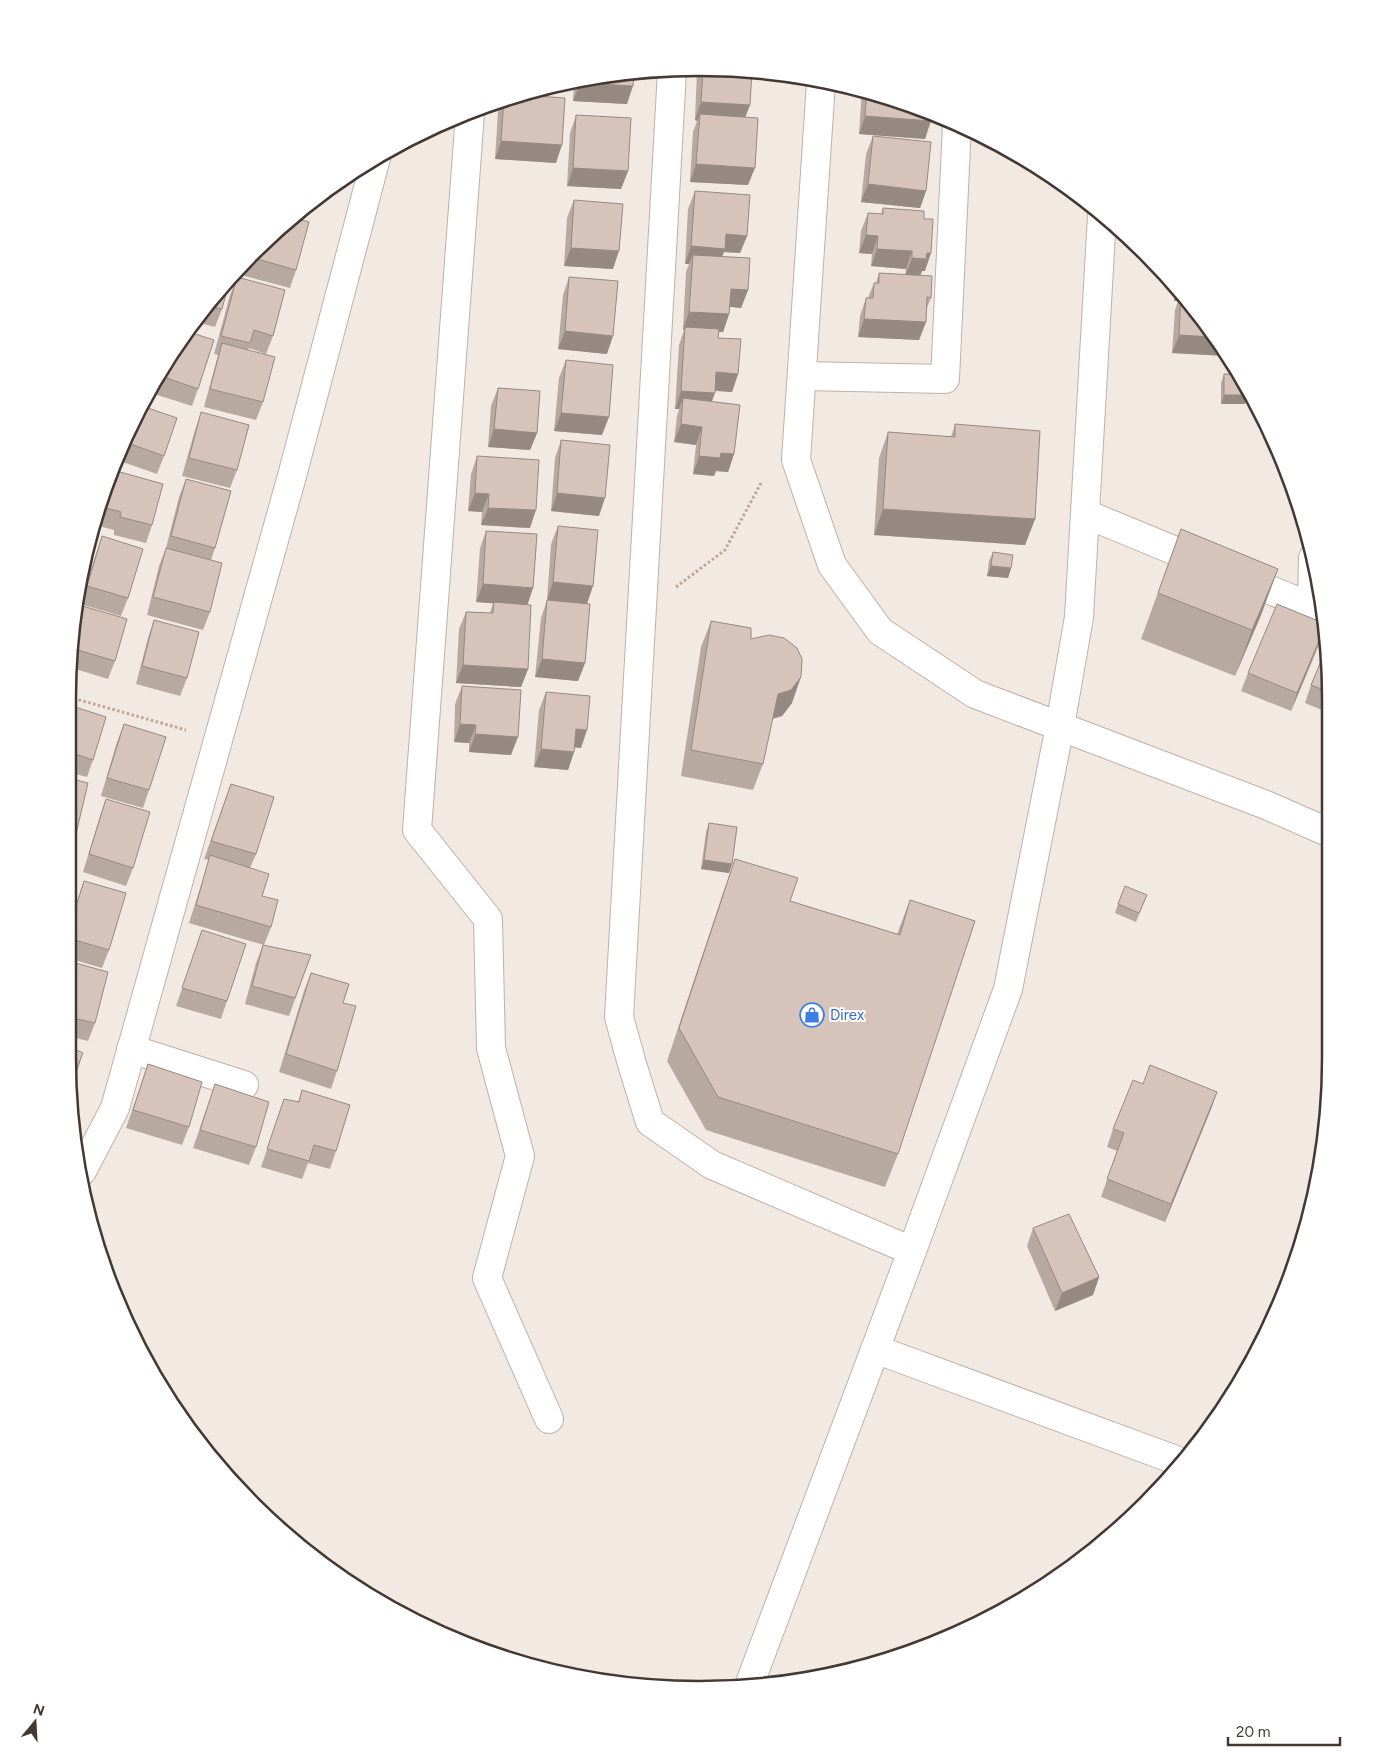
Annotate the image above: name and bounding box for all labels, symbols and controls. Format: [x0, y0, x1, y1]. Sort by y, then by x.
shop icon: Direx [799, 1002, 825, 1028]
place label: Direx [830, 1006, 864, 1024]
north arrow [10, 1697, 60, 1747]
text: N [31, 1700, 47, 1720]
scale bar [1228, 1714, 1340, 1746]
text: 20 m [1236, 1723, 1270, 1741]

